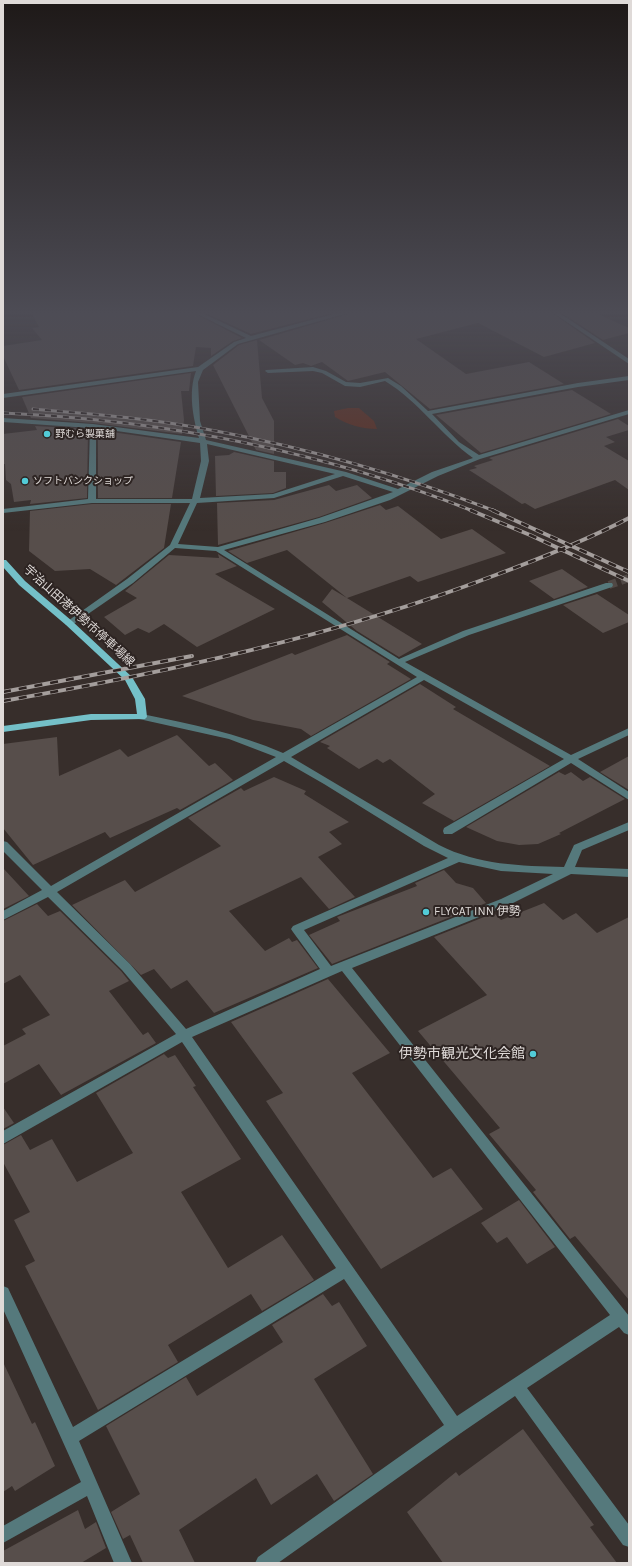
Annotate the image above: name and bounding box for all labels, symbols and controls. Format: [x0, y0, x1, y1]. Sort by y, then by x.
place label: 野むら製菓舗 [55, 428, 115, 440]
marker: 野むら製菓舗 [42, 429, 52, 439]
place label: ソフトバンクショップ [33, 475, 133, 487]
marker: ソフトバンクショップ [20, 476, 30, 486]
street label: 宇治山田港伊勢市停車場線 [21, 562, 137, 670]
place label: FLYCAT INN 伊勢 [434, 905, 521, 919]
marker: FLYCAT INN 伊勢 [421, 907, 431, 917]
place label: 伊勢市観光文化会館 [399, 1046, 525, 1062]
marker: 伊勢市観光文化会館 [528, 1049, 538, 1059]

